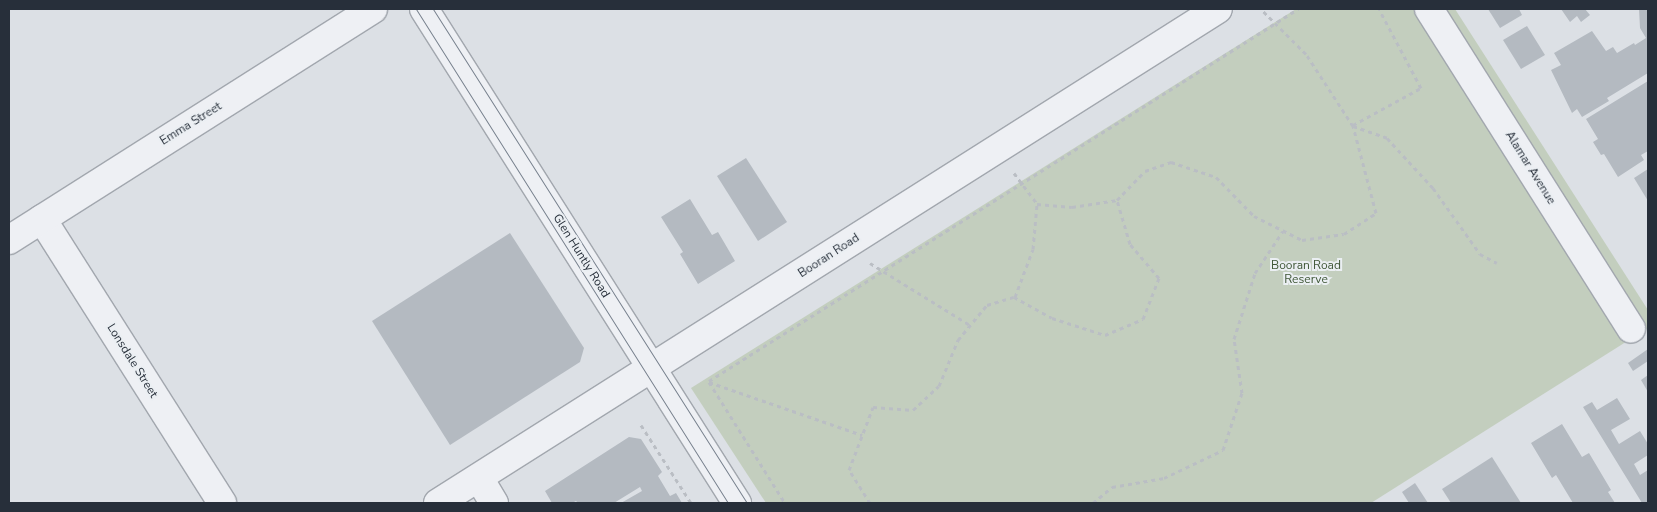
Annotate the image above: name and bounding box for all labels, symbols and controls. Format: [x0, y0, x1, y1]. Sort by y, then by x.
street label: Emma Street [158, 99, 224, 149]
street label: Alamar Avenue [1502, 129, 1558, 207]
street label: Glen Huntly Road [549, 211, 613, 301]
street label: Booran Road [796, 231, 862, 281]
park label: Booran Road Reserve [1271, 259, 1341, 287]
street label: Lonsdale Street [103, 321, 161, 401]

